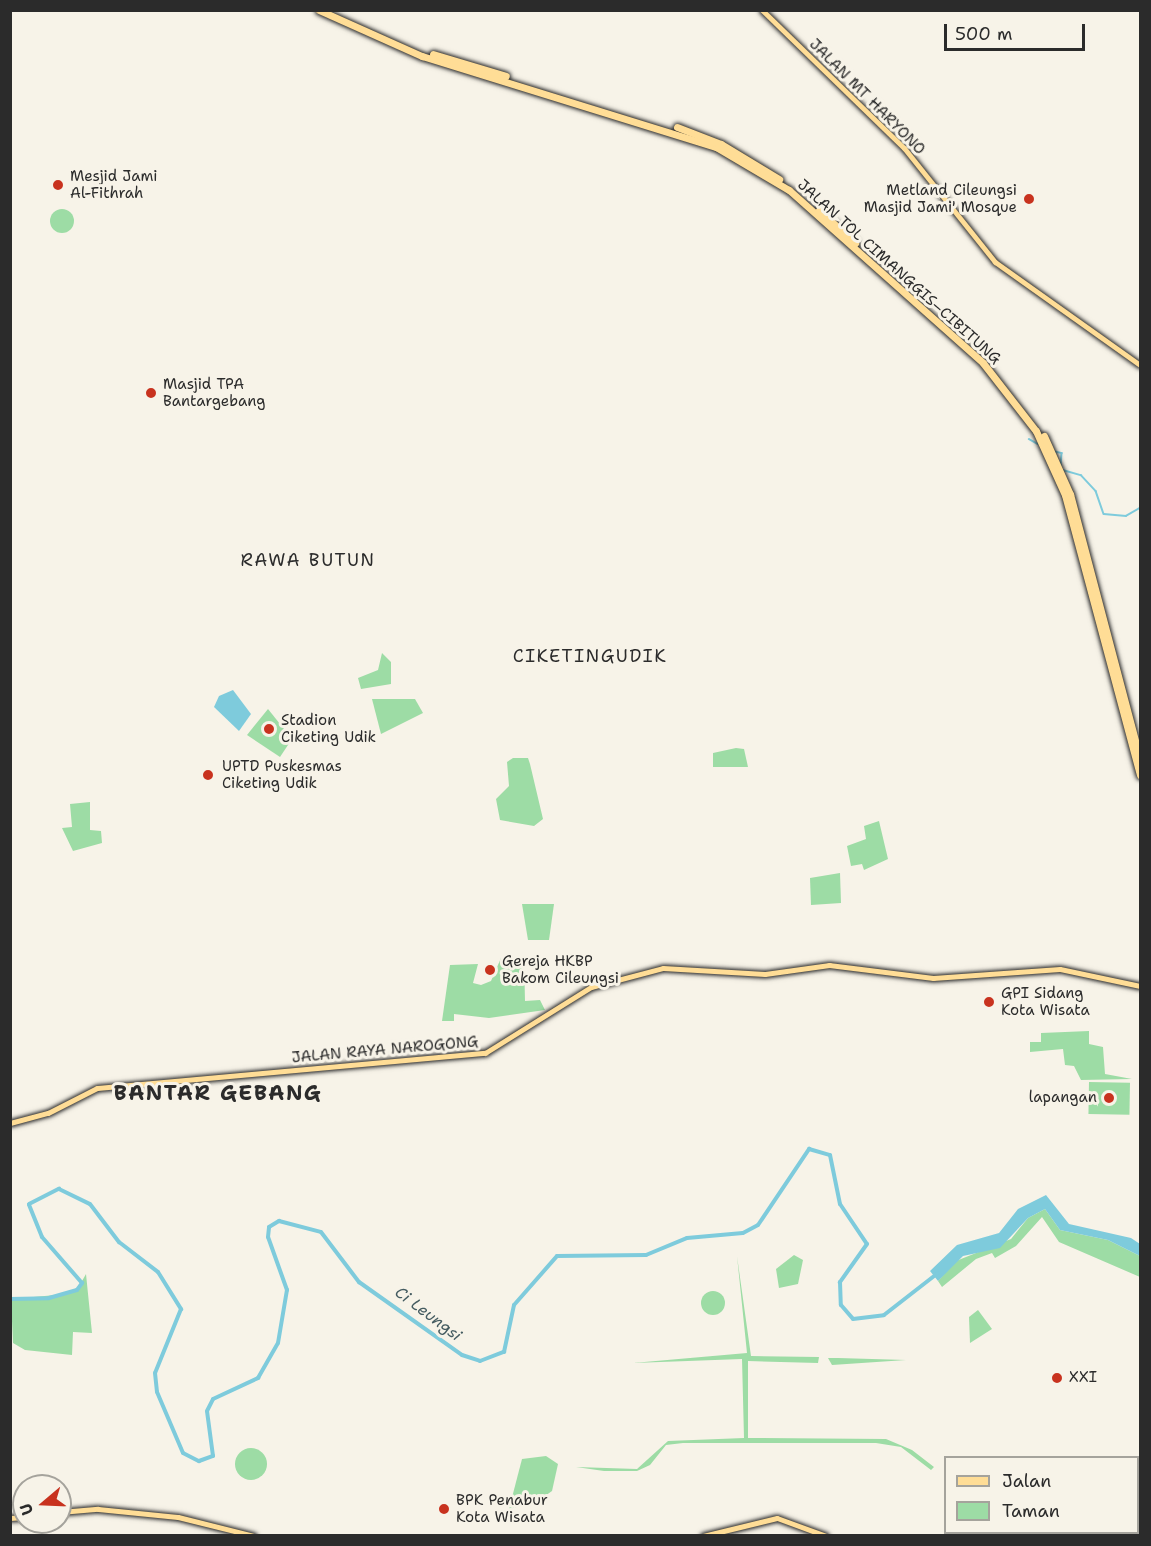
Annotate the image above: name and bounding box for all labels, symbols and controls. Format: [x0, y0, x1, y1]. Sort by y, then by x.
scale bar [947, 12, 1088, 50]
text: 500 m [955, 22, 1013, 46]
street label: JALAN MT HARYONO [805, 35, 929, 159]
place label: Mesjid Jami Al-Fithrah [70, 167, 158, 202]
street label: JALAN TOL CIMANGGIS–CIBITUNG [794, 176, 1004, 368]
marker: Mesjid Jami Al-Fithrah [51, 178, 65, 192]
place label: Metland Cileungsi Masjid Jami' Mosque [864, 181, 1017, 216]
marker: Metland Cileungsi Masjid Jami' Mosque [1022, 192, 1036, 206]
place label: Masjid TPA Bantargebang [163, 375, 266, 410]
marker: Masjid TPA Bantargebang [144, 386, 158, 400]
district label: RAWA BUTUN [240, 549, 376, 571]
district label: CIKETINGUDIK [513, 645, 667, 667]
place label: Stadion Ciketing Udik [281, 711, 376, 746]
marker: Stadion Ciketing Udik [262, 722, 276, 736]
place label: UPTD Puskesmas Ciketing Udik [222, 757, 342, 792]
marker: UPTD Puskesmas Ciketing Udik [199, 766, 217, 784]
place label: Gereja HKBP Bakom Cileungsi [502, 952, 619, 987]
marker: Gereja HKBP Bakom Cileungsi [483, 963, 497, 977]
place label: GPI Sidang Kota Wisata [1001, 984, 1090, 1019]
marker: GPI Sidang Kota Wisata [982, 995, 996, 1009]
street label: JALAN RAYA NAROGONG [291, 1033, 479, 1067]
district label: BANTAR GEBANG [114, 1080, 322, 1106]
place label: lapangan [1029, 1089, 1097, 1107]
marker: lapangan [1102, 1091, 1116, 1105]
water label: Ci Leungsi [391, 1283, 465, 1345]
place label: XXI [1069, 1369, 1097, 1387]
marker: XXI [1050, 1371, 1064, 1385]
legend [944, 1456, 1139, 1534]
text: Jalan [1002, 1469, 1051, 1493]
north arrow [12, 1474, 72, 1534]
place label: BPK Penabur Kota Wisata [456, 1491, 548, 1526]
text: Taman [1002, 1499, 1060, 1523]
text: U [15, 1501, 38, 1518]
marker: BPK Penabur Kota Wisata [437, 1502, 451, 1516]

